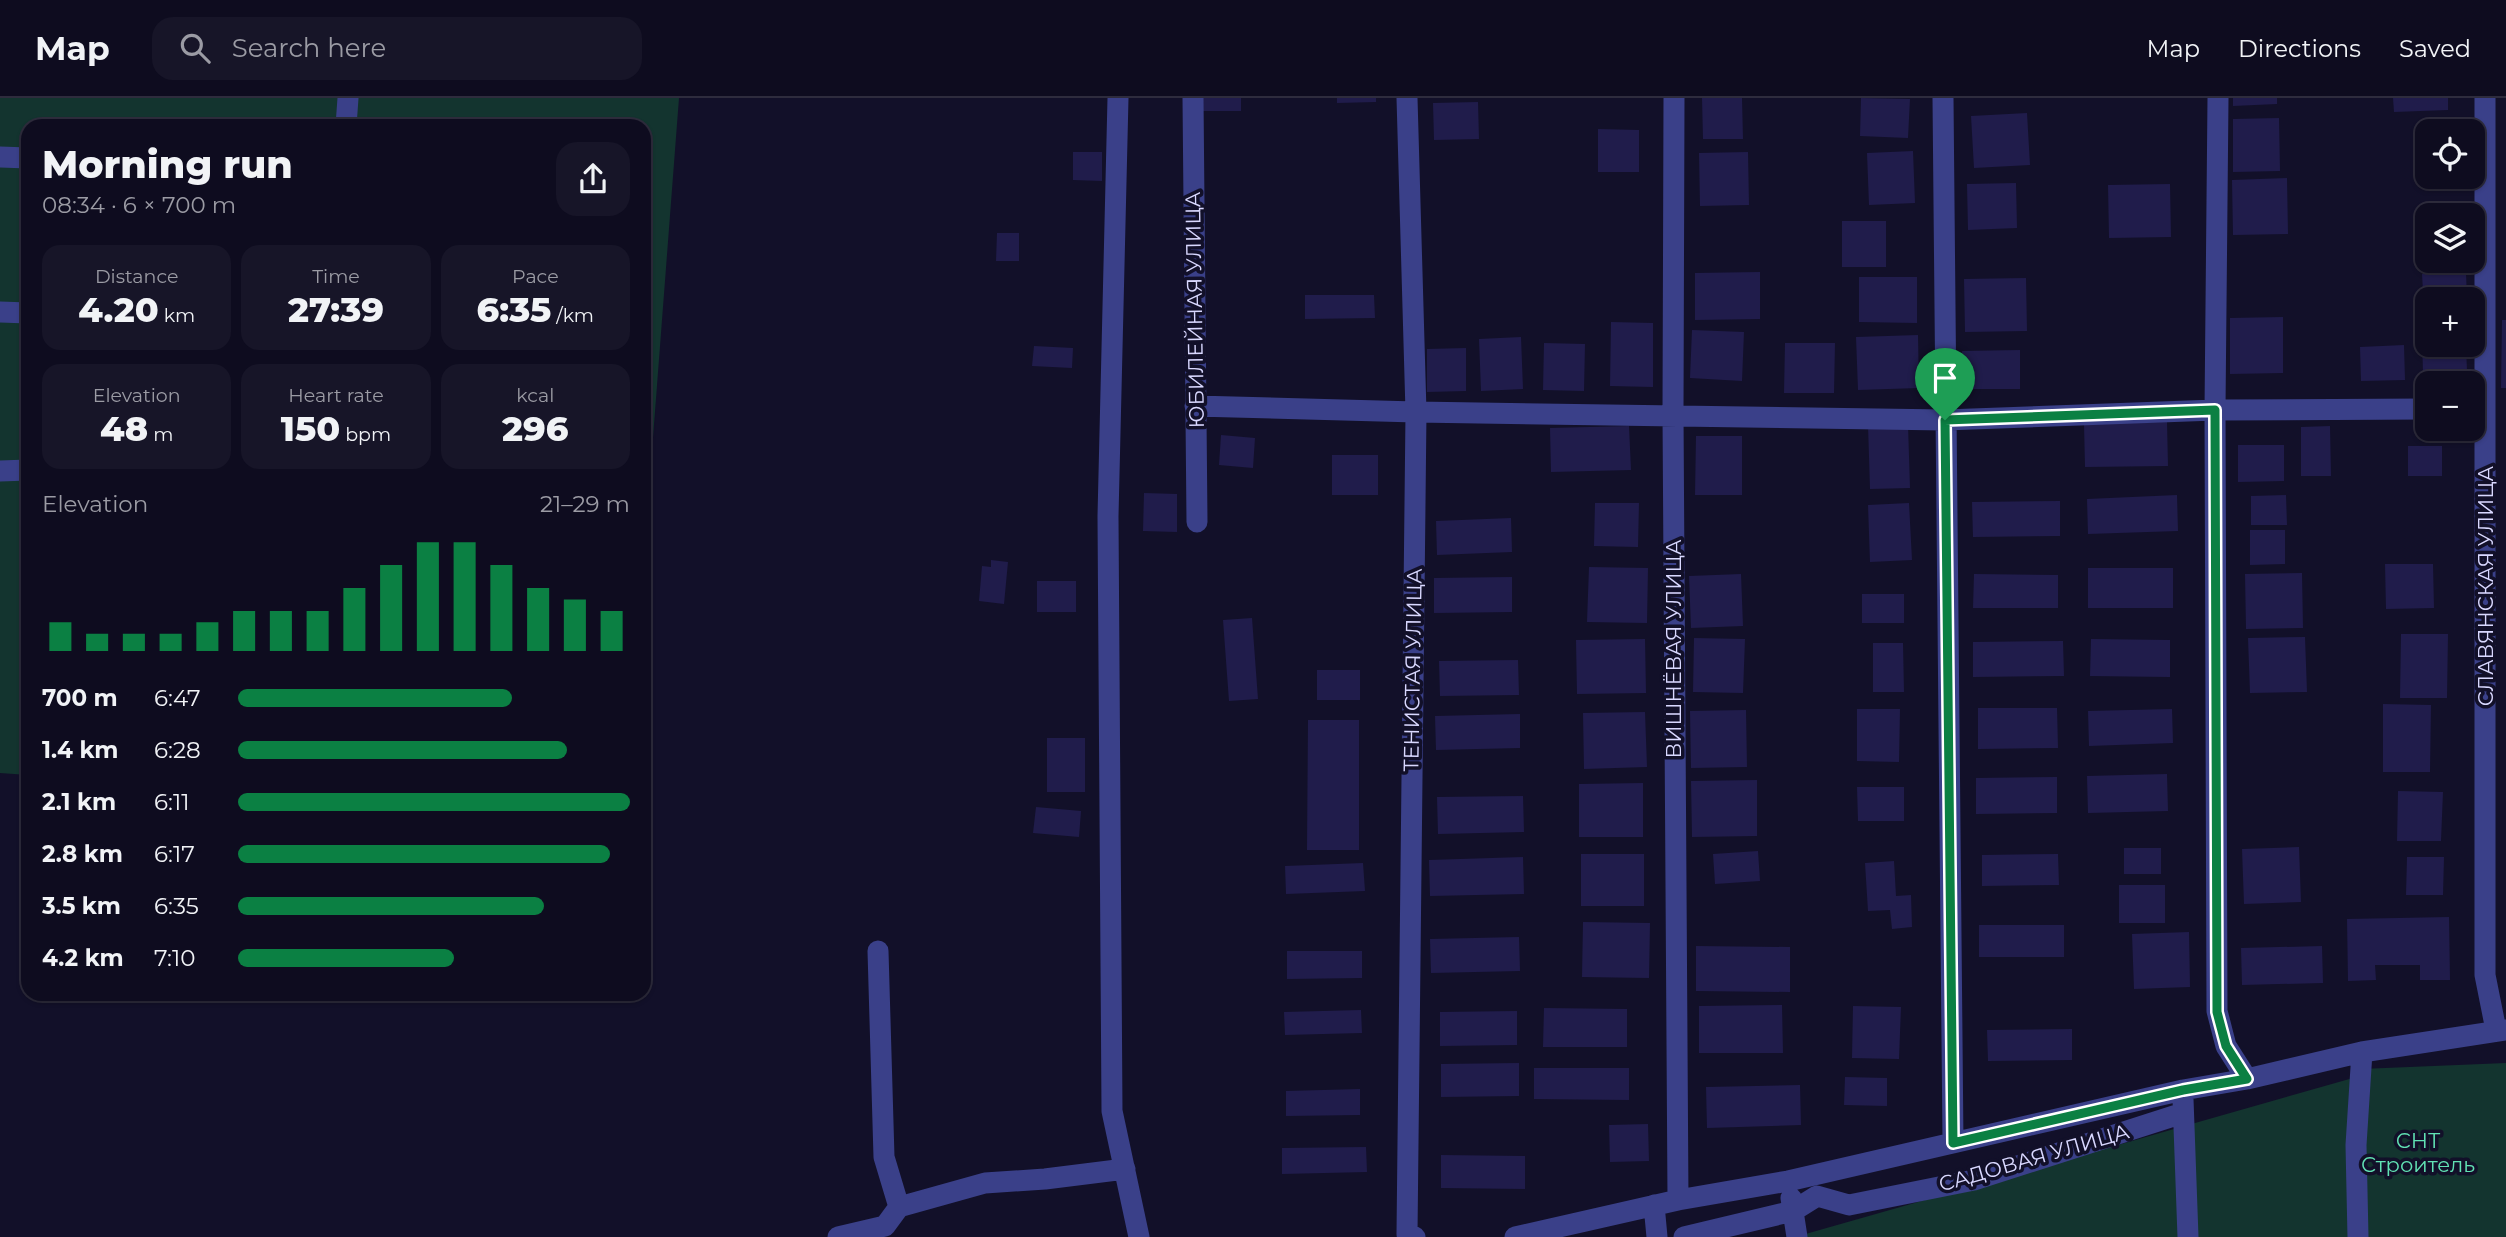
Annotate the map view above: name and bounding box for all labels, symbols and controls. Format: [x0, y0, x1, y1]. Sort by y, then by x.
search box [152, 17, 642, 80]
text: Map [35, 28, 110, 68]
icon: search [176, 29, 214, 67]
text: Search here [232, 32, 386, 64]
text: Map [2147, 34, 2200, 63]
text: Directions [2238, 34, 2361, 63]
text: Saved [2399, 34, 2471, 63]
map controls [2415, 119, 2485, 441]
button: locate [2415, 119, 2485, 189]
text: Morning run [42, 141, 293, 188]
button: share [556, 142, 630, 216]
text: 08:34 · 6 × 700 m [42, 191, 236, 219]
street label: ЮБИЛЕЙНАЯ УЛИЦА [1180, 191, 1209, 428]
button: layers [2415, 203, 2485, 273]
text: Distance [95, 265, 178, 288]
text: Time [312, 265, 360, 288]
text: Pace [512, 265, 559, 288]
button: + [2415, 287, 2485, 357]
text: 4.20 [78, 288, 159, 331]
text: 27:39 [288, 288, 384, 331]
text: 6:35 [477, 288, 551, 331]
text: km [159, 304, 195, 327]
text: /km [551, 304, 594, 327]
pin [1915, 348, 1975, 420]
icon: arrive [1926, 359, 1964, 397]
button: − [2415, 371, 2485, 441]
text: Elevation [93, 384, 181, 407]
text: Heart rate [288, 384, 384, 407]
text: kcal [516, 384, 554, 407]
text: 48 [100, 407, 148, 450]
text: 150 [281, 407, 340, 450]
text: 296 [502, 407, 569, 450]
text: m [148, 423, 173, 446]
text: bpm [340, 423, 391, 446]
street label: СЛАВЯНСКАЯ УЛИЦА [2473, 465, 2498, 706]
text: Elevation [42, 490, 148, 518]
text: 21–29 m [540, 490, 630, 518]
street label: ВИШНЁВАЯ УЛИЦА [1661, 539, 1686, 759]
street label: ТЕНИСТАЯ УЛИЦА [1398, 568, 1427, 772]
text: 700 m [42, 684, 118, 712]
text: 6:47 [154, 684, 201, 712]
text: 1.4 km [42, 736, 119, 764]
text: 6:28 [154, 736, 201, 764]
text: 2.1 km [42, 788, 116, 816]
text: 6:11 [154, 788, 190, 816]
text: 2.8 km [42, 840, 123, 868]
text: 6:17 [154, 840, 195, 868]
text: 3.5 km [42, 892, 121, 920]
text: 6:35 [154, 892, 199, 920]
text: 4.2 km [42, 944, 124, 972]
text: 7:10 [154, 944, 196, 972]
street label: САДОВАЯ УЛИЦА [1936, 1118, 2132, 1197]
park label: СНТ Строитель [2361, 1128, 2475, 1177]

